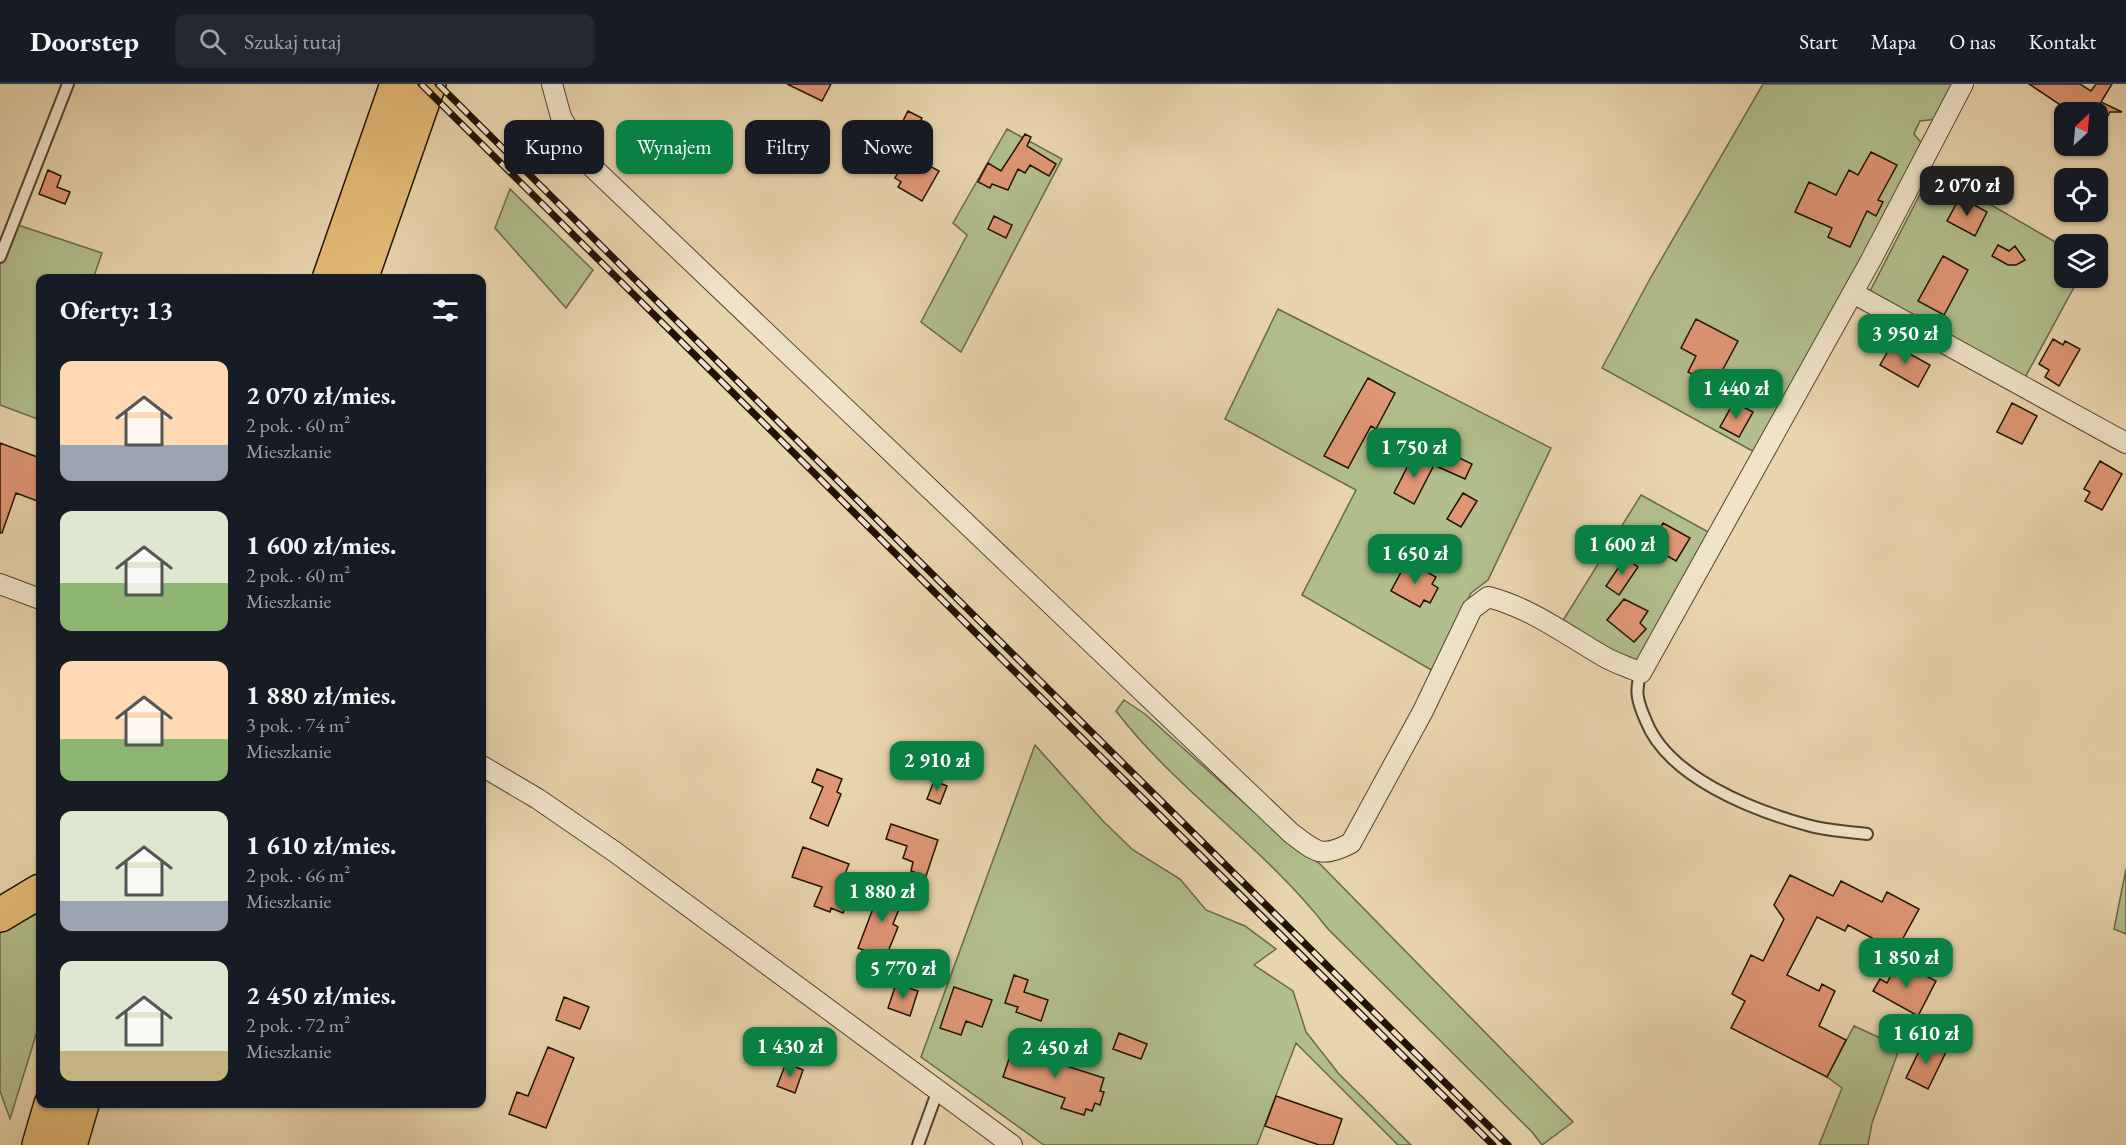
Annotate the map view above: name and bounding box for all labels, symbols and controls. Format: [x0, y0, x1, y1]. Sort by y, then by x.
search box [175, 14, 595, 68]
text: Doorstep [30, 23, 139, 59]
icon: search [196, 25, 229, 58]
text: Szukaj tutaj [244, 27, 341, 56]
text: Start [1799, 28, 1838, 55]
text: Mapa [1871, 28, 1916, 55]
text: O nas [1949, 28, 1996, 55]
text: Kontakt [2029, 28, 2096, 55]
north arrow [2054, 102, 2108, 156]
map controls [2054, 102, 2108, 288]
chip: Kupno [504, 120, 604, 174]
chip: Wynajem [616, 120, 733, 174]
chip: Filtry [745, 120, 830, 174]
chip: Nowe [842, 120, 933, 174]
pin: 2 070 zł [1905, 166, 2029, 217]
button: locate [2054, 168, 2108, 222]
text: 2 070 zł [1934, 172, 2000, 198]
button: layers [2054, 234, 2108, 288]
text: Oferty: 13 [60, 293, 173, 327]
icon: filters [429, 294, 462, 327]
pin: 3 950 zł [1843, 314, 1967, 365]
text: 3 950 zł [1872, 320, 1938, 346]
pin: 1 440 zł [1674, 369, 1798, 420]
text: 1 440 zł [1703, 375, 1769, 401]
text: 2 070 zł/mies. [246, 378, 396, 412]
icon: home [108, 385, 180, 457]
text: 2 pok. · 60 m² [246, 412, 350, 438]
pin: 1 750 zł [1352, 428, 1476, 479]
text: 1 750 zł [1381, 434, 1447, 460]
text: Mieszkanie [246, 438, 331, 464]
pin: 1 600 zł [1560, 525, 1684, 576]
text: 1 600 zł/mies. [246, 528, 396, 562]
text: 1 600 zł [1589, 531, 1655, 557]
pin: 1 650 zł [1353, 534, 1477, 585]
icon: home [108, 535, 180, 607]
text: 1 650 zł [1382, 540, 1448, 566]
text: 2 pok. · 60 m² [246, 562, 350, 588]
text: Mieszkanie [246, 588, 331, 614]
text: 1 880 zł/mies. [246, 678, 396, 712]
icon: home [108, 685, 180, 757]
text: 3 pok. · 74 m² [246, 712, 350, 738]
text: Mieszkanie [246, 738, 331, 764]
pin: 2 910 zł [875, 741, 999, 792]
text: 2 910 zł [904, 747, 970, 773]
text: 1 610 zł/mies. [246, 828, 396, 862]
icon: home [108, 835, 180, 907]
text: 2 pok. · 66 m² [246, 862, 350, 888]
pin: 1 880 zł [820, 872, 944, 923]
text: 1 880 zł [849, 878, 915, 904]
text: Mieszkanie [246, 888, 331, 914]
pin: 1 850 zł [1844, 938, 1968, 989]
text: 1 850 zł [1873, 944, 1939, 970]
pin: 5 770 zł [841, 949, 965, 1000]
text: 5 770 zł [870, 955, 936, 981]
text: 2 450 zł/mies. [246, 978, 396, 1012]
icon: home [108, 985, 180, 1057]
text: 2 pok. · 72 m² [246, 1012, 350, 1038]
pin: 1 610 zł [1864, 1014, 1988, 1065]
text: 1 610 zł [1893, 1020, 1959, 1046]
pin: 1 430 zł [728, 1027, 852, 1078]
pin: 2 450 zł [993, 1028, 1117, 1079]
text: 1 430 zł [757, 1033, 823, 1059]
text: 2 450 zł [1022, 1034, 1088, 1060]
text: Mieszkanie [246, 1038, 331, 1064]

